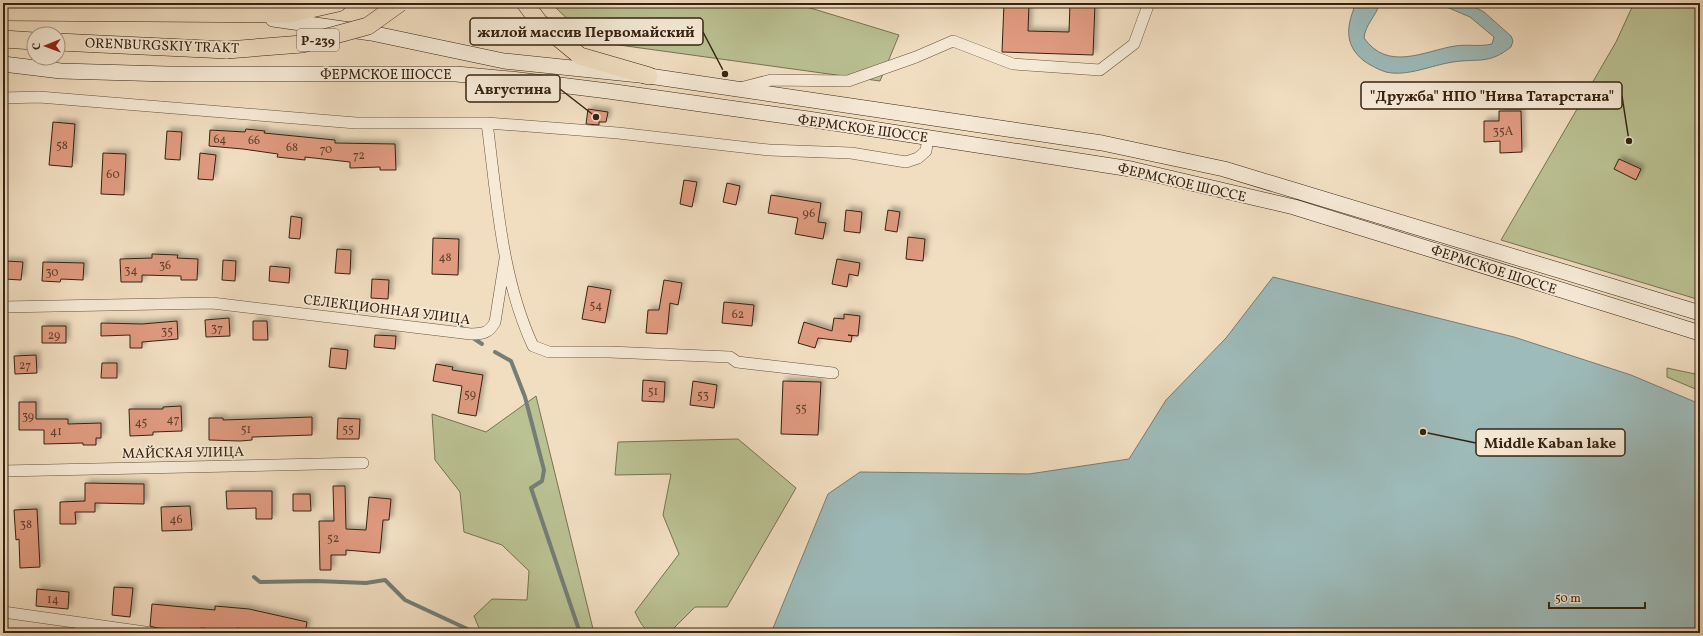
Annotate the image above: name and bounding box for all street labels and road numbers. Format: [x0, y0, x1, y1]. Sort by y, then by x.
road number: Р-239 [297, 29, 339, 51]
street label: ORENBURGSKIY TRAKT [85, 34, 239, 59]
street label: ФЕРМСКОЕ ШОССЕ [320, 66, 452, 85]
street label: ФЕРМСКОЕ ШОССЕ [796, 111, 929, 148]
street label: ФЕРМСКОЕ ШОССЕ [1116, 159, 1248, 207]
street label: ФЕРМСКОЕ ШОССЕ [1428, 241, 1559, 300]
street label: СЕЛЕКЦИОННАЯ УЛИЦА [302, 291, 471, 330]
street label: МАЙСКАЯ УЛИЦА [122, 442, 244, 464]

